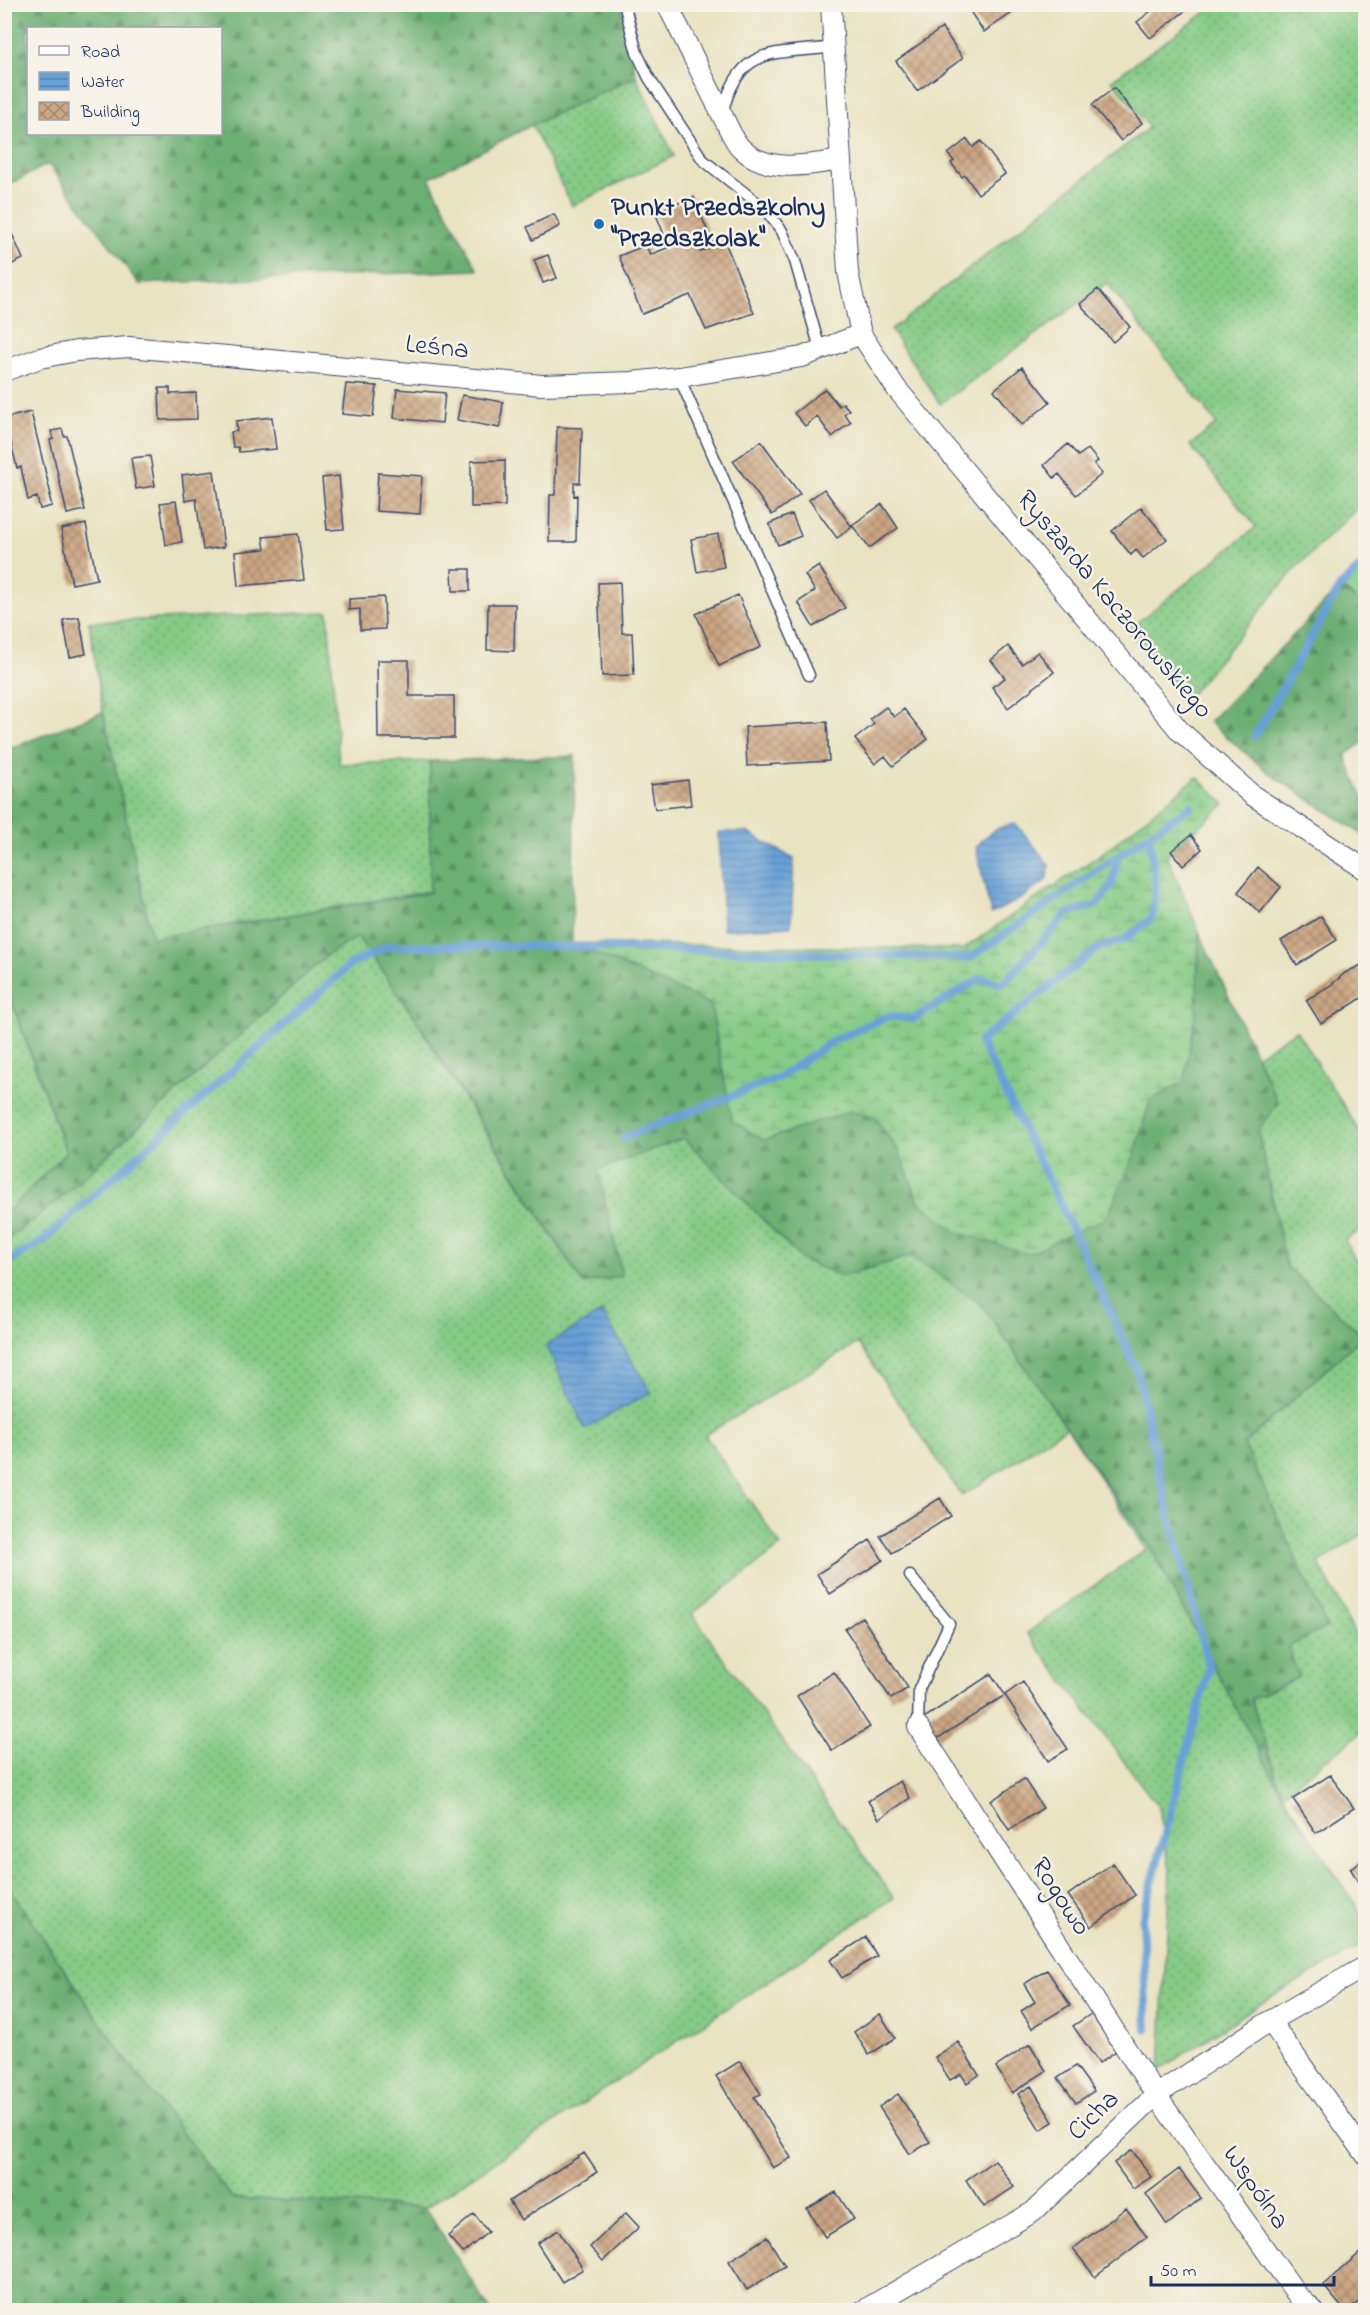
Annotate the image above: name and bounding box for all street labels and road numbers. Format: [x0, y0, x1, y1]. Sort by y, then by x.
street label: Leśna [403, 325, 471, 371]
street label: Ryszarda Kaczorowskiego [1006, 482, 1222, 728]
street label: Rogowo [1020, 1850, 1100, 1944]
street label: Cicha [1059, 2081, 1129, 2151]
street label: Wspólna [1212, 2138, 1298, 2238]

